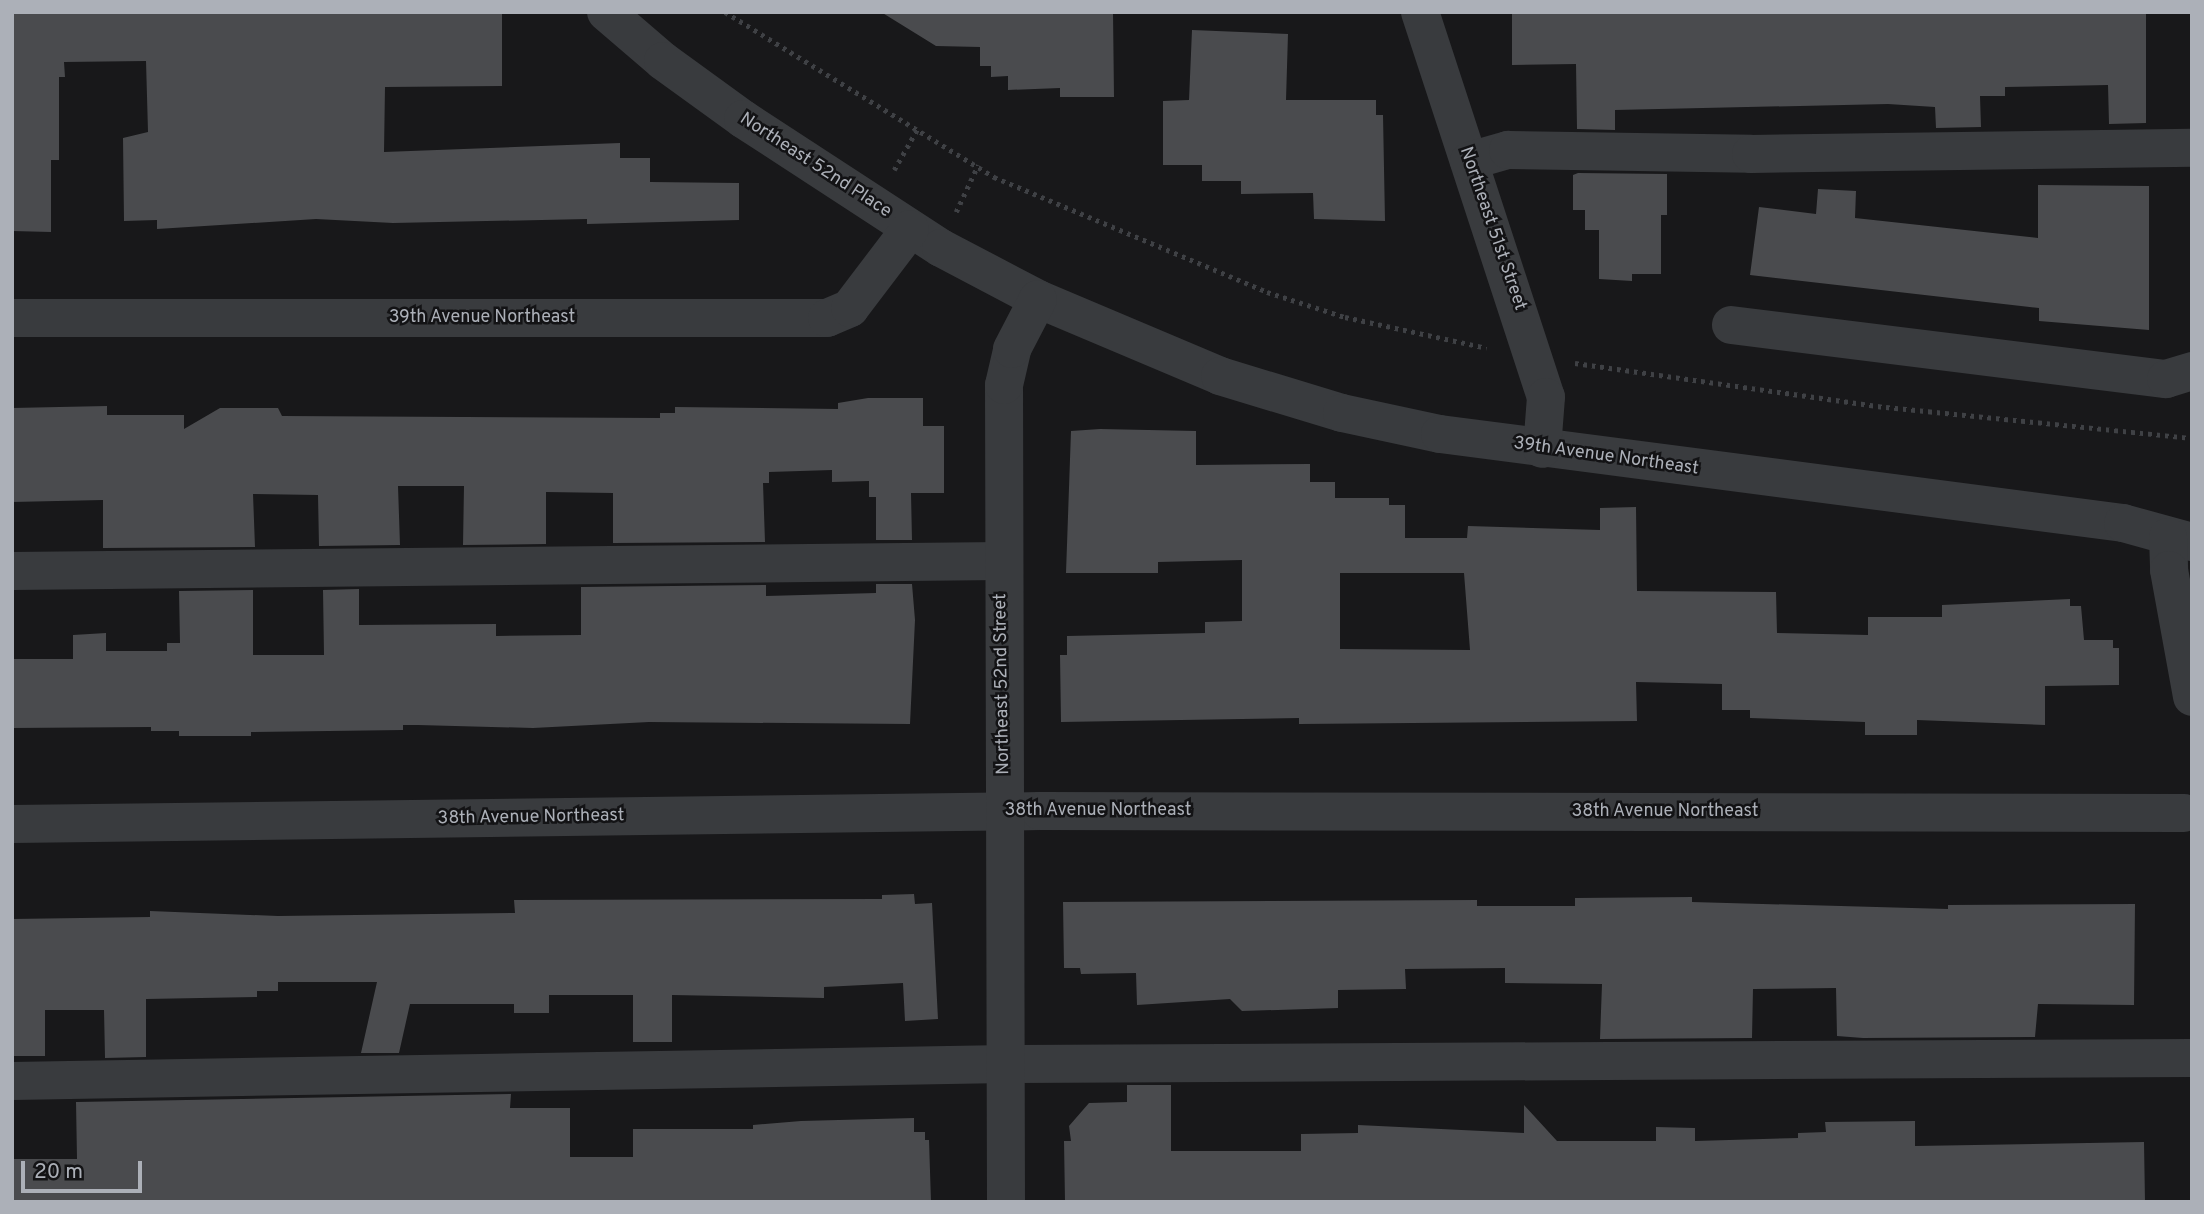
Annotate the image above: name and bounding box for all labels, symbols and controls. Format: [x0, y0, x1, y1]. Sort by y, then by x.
street label: Northeast 52nd Place [735, 109, 895, 223]
street label: Northeast 51st Street [1454, 144, 1530, 314]
street label: 39th Avenue Northeast [388, 307, 576, 329]
street label: 39th Avenue Northeast [1512, 433, 1700, 481]
street label: Northeast 52nd Street [991, 593, 1015, 775]
street label: 38th Avenue Northeast [1004, 800, 1192, 822]
street label: 38th Avenue Northeast [1571, 801, 1759, 823]
street label: 38th Avenue Northeast [437, 806, 625, 830]
scale bar [24, 1148, 145, 1192]
text: 20 m [34, 1159, 83, 1186]

